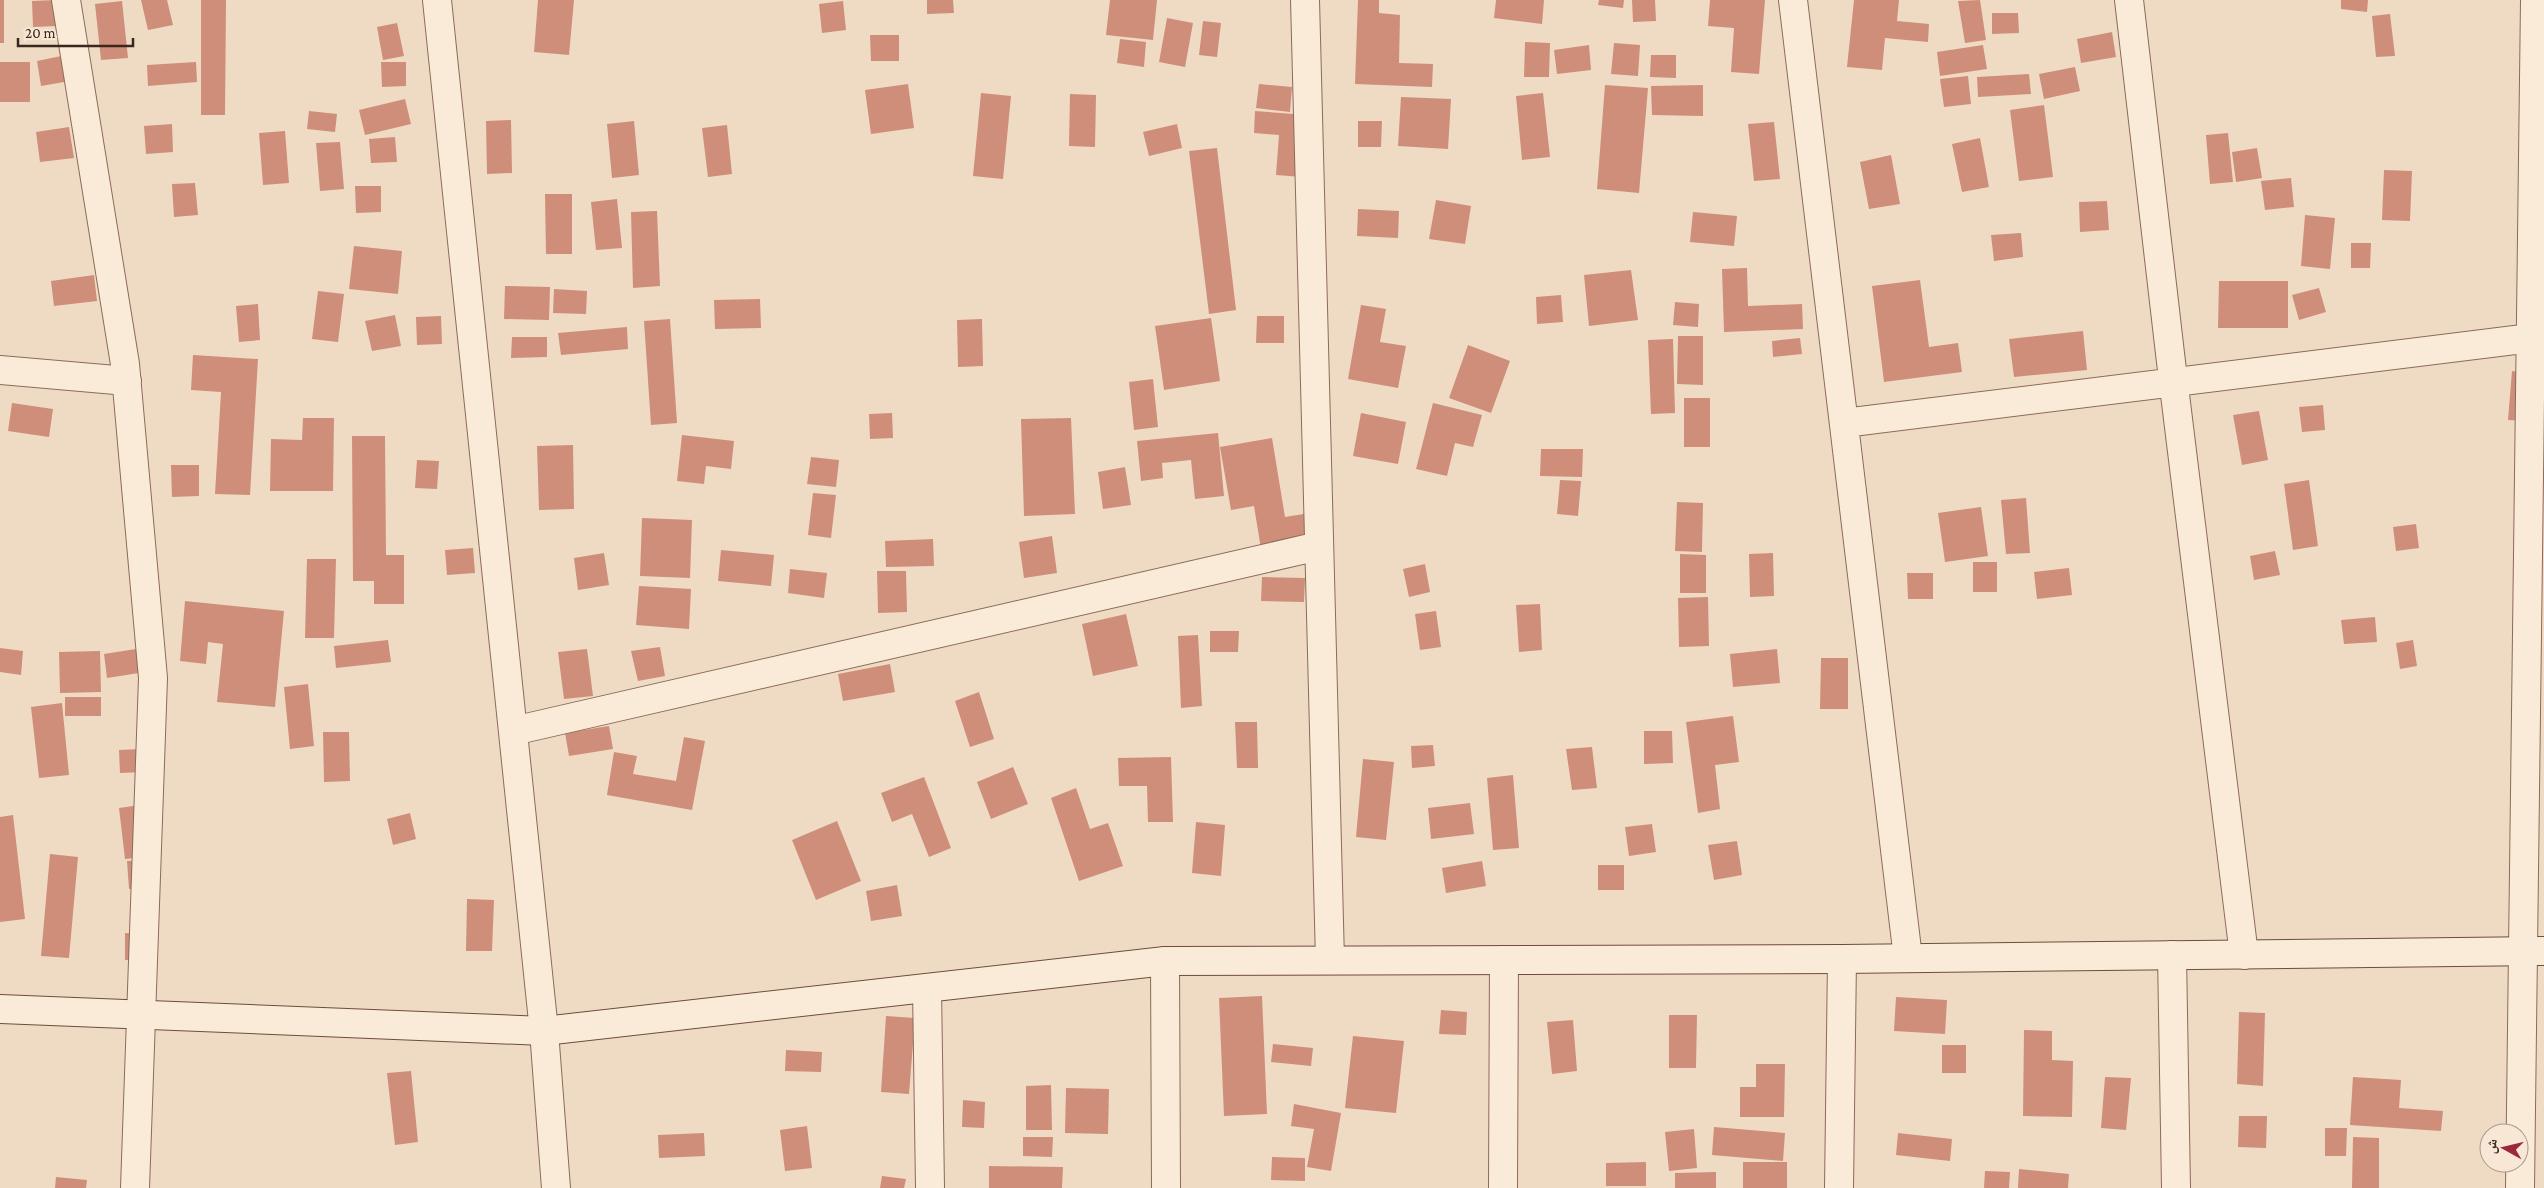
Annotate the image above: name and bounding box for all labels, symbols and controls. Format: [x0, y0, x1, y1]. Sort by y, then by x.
scale bar [18, 15, 132, 47]
text: 20 m [25, 25, 56, 41]
north arrow [2479, 1123, 2529, 1173]
text: ش [2482, 1138, 2501, 1155]

